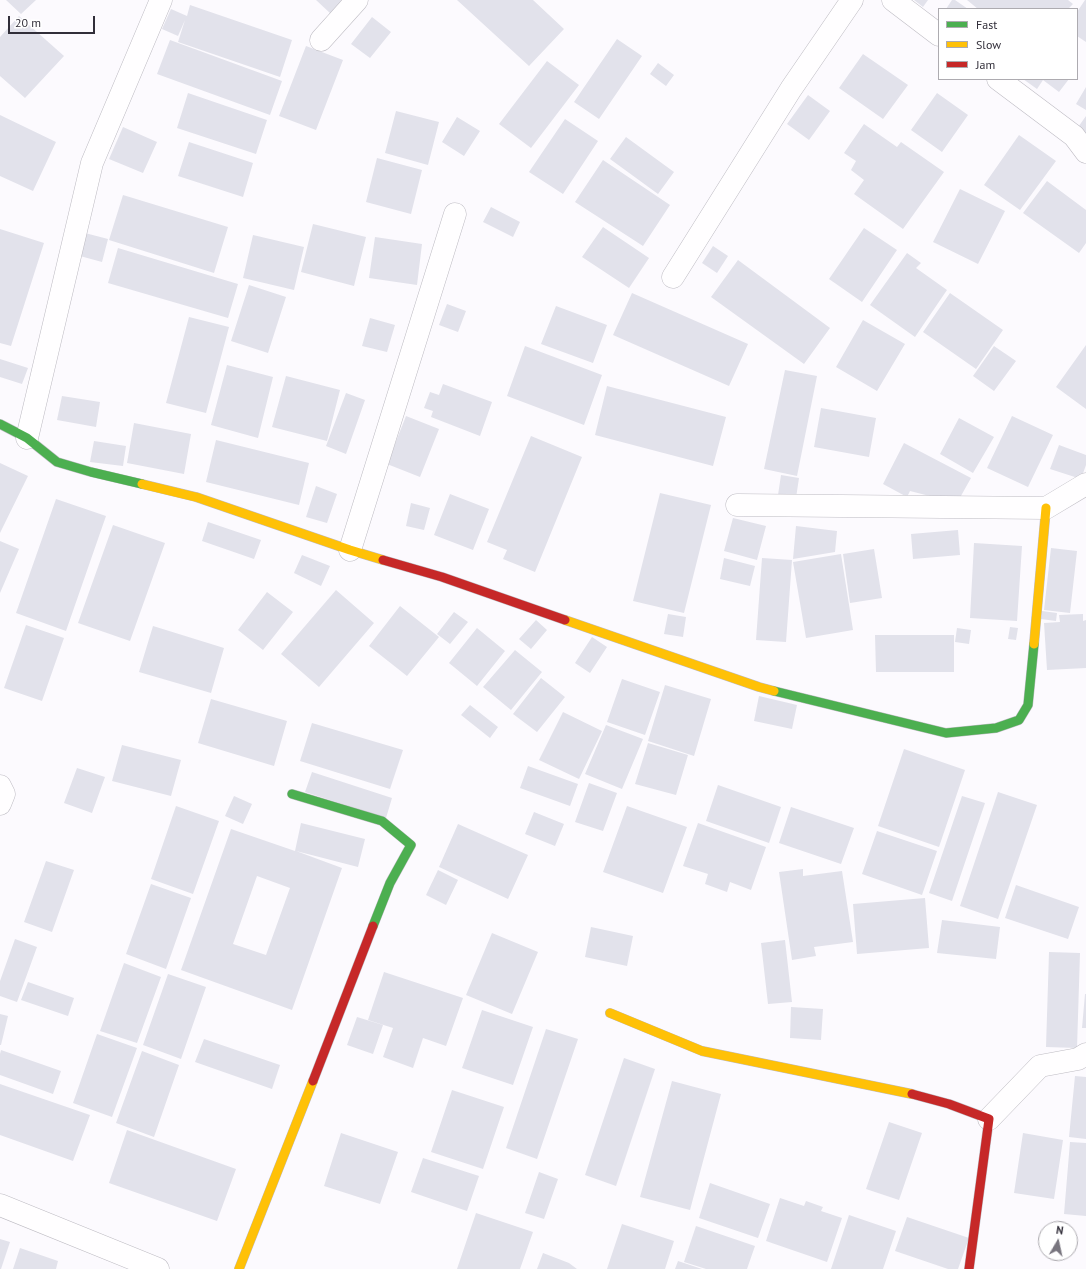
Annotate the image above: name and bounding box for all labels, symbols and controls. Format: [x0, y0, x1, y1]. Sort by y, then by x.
scale bar [10, 8, 97, 34]
legend [938, 8, 1078, 80]
text: 20 m [15, 15, 41, 30]
text: Fast [976, 17, 997, 32]
text: Slow [976, 37, 1001, 52]
text: Jam [976, 57, 995, 72]
north arrow [1038, 1221, 1078, 1261]
text: N [1055, 1223, 1064, 1238]

